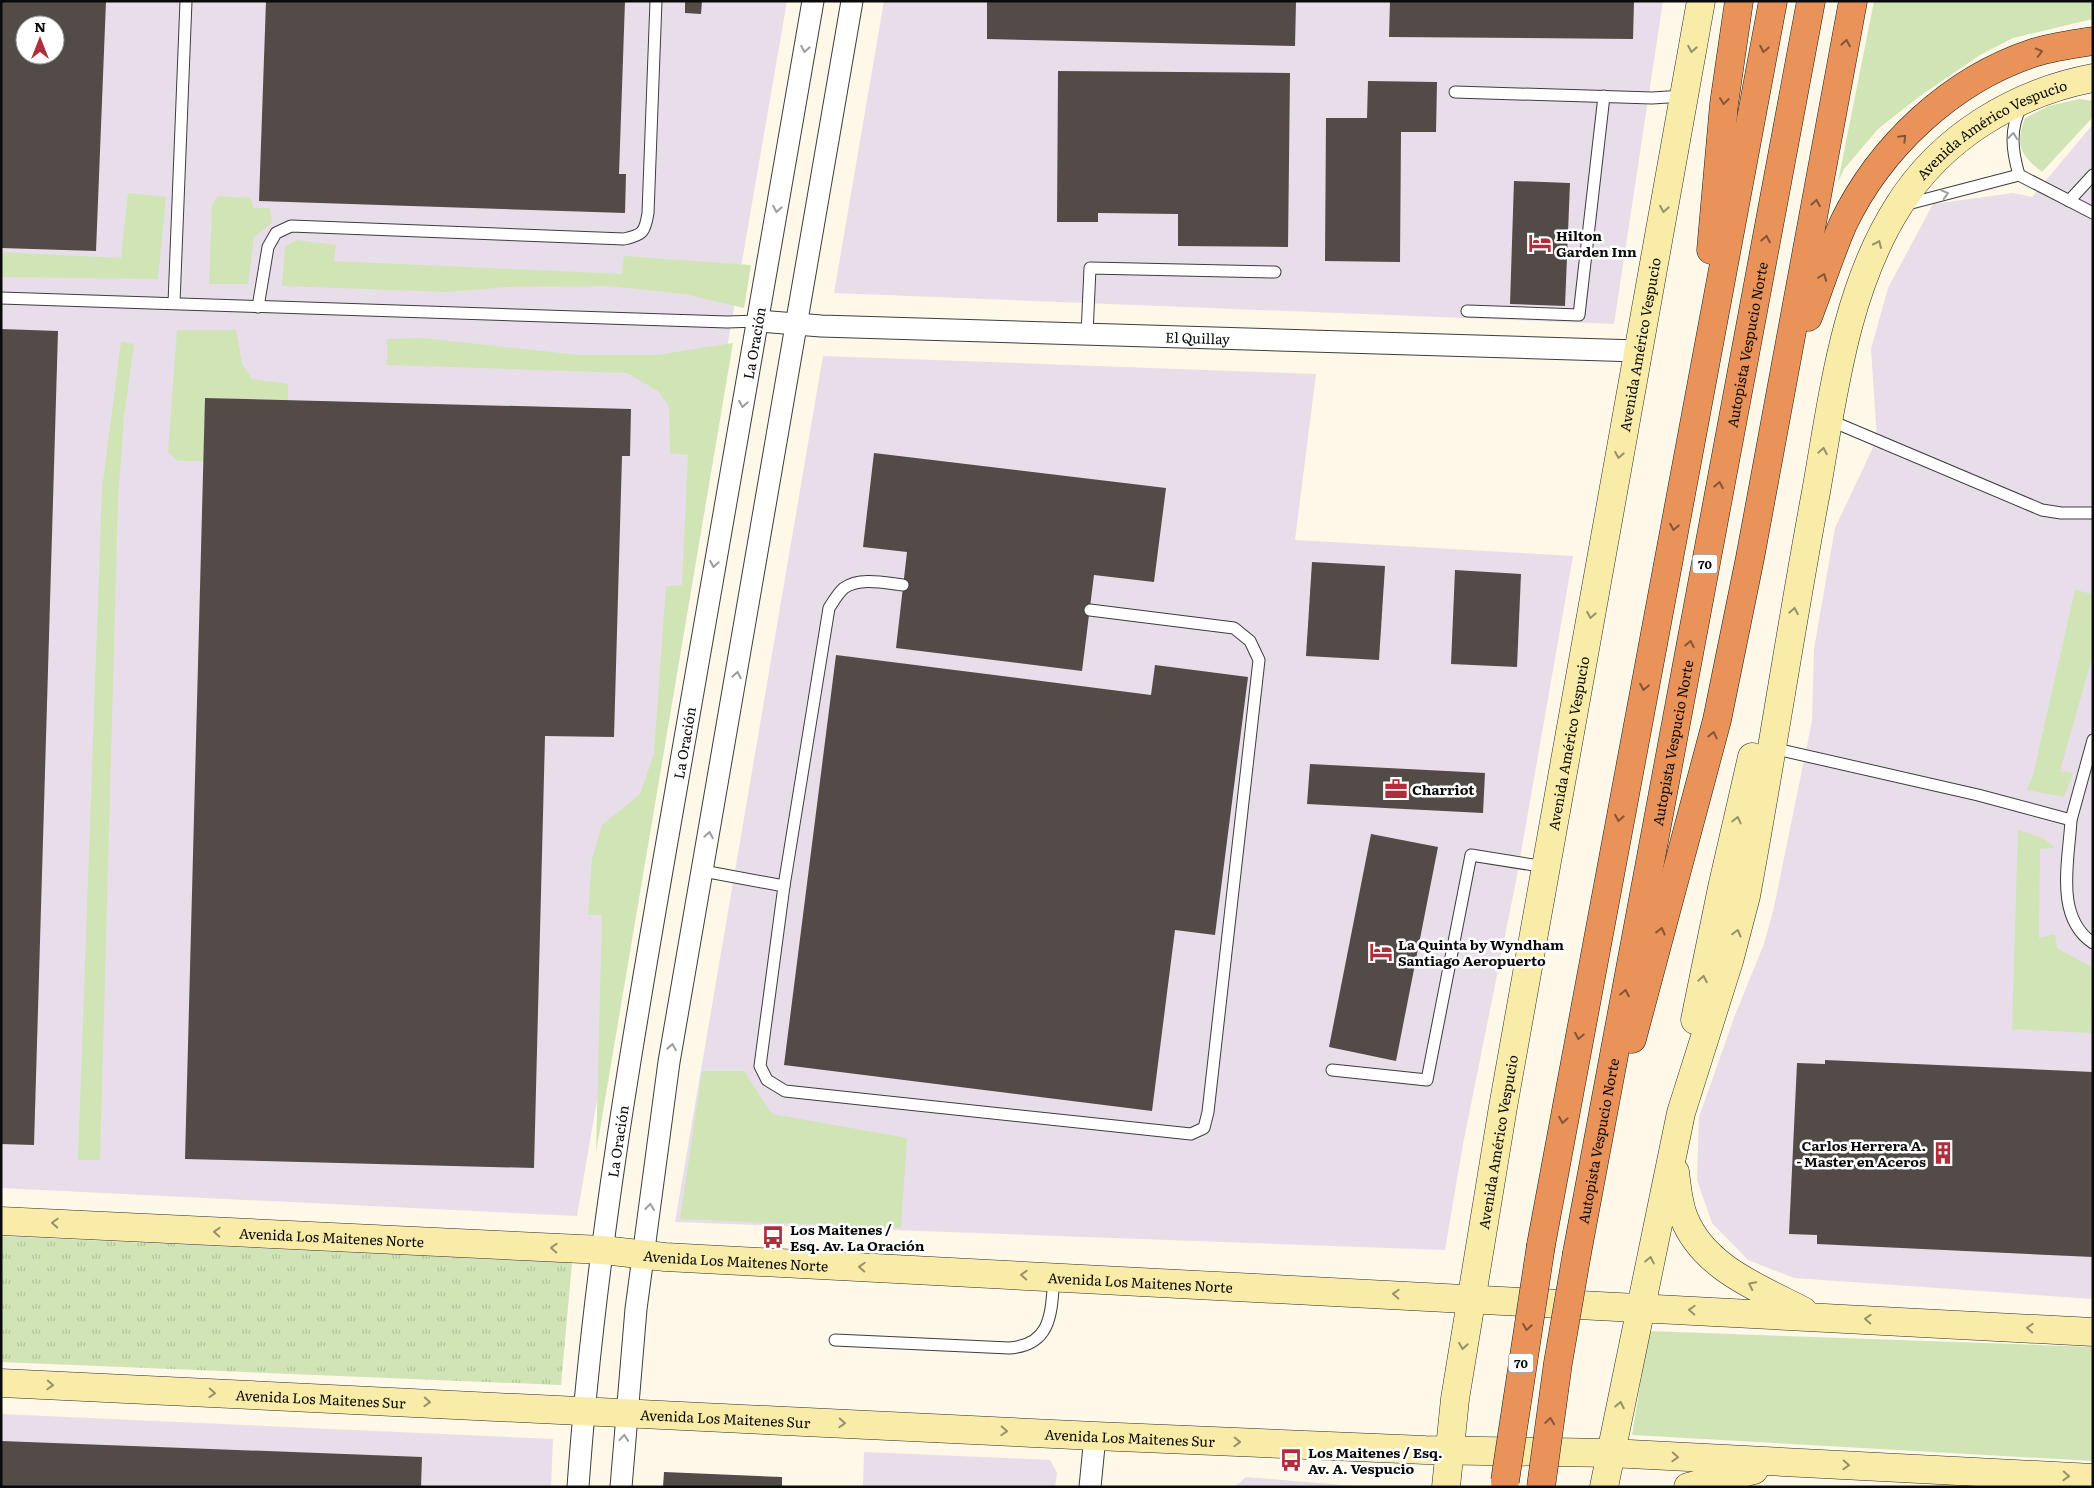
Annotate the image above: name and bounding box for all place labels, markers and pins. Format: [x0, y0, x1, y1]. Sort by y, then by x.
place label: Hilton Garden Inn [1556, 225, 1637, 261]
hotel icon: Hilton Garden Inn [1527, 230, 1553, 256]
office icon: Charriot [1383, 776, 1409, 802]
place label: Charriot [1412, 779, 1475, 799]
place label: La Quinta by Wyndham Santiago Aeropuerto [1398, 934, 1564, 970]
hotel icon: La Quinta by Wyndham Santiago Aeropuerto [1368, 939, 1394, 965]
place label: Carlos Herrera A. - Master en Aceros [1796, 1135, 1926, 1171]
building icon: Carlos Herrera A. - Master en Aceros [1930, 1140, 1956, 1166]
place label: Los Maitenes / Esq. Av. La Oración [790, 1219, 925, 1255]
bus stop icon: Los Maitenes / Esq. Av. La Oración [760, 1224, 786, 1250]
place label: Los Maitenes / Esq. Av. A. Vespucio [1308, 1442, 1443, 1478]
bus stop icon: Los Maitenes / Esq. Av. A. Vespucio [1278, 1447, 1304, 1473]

